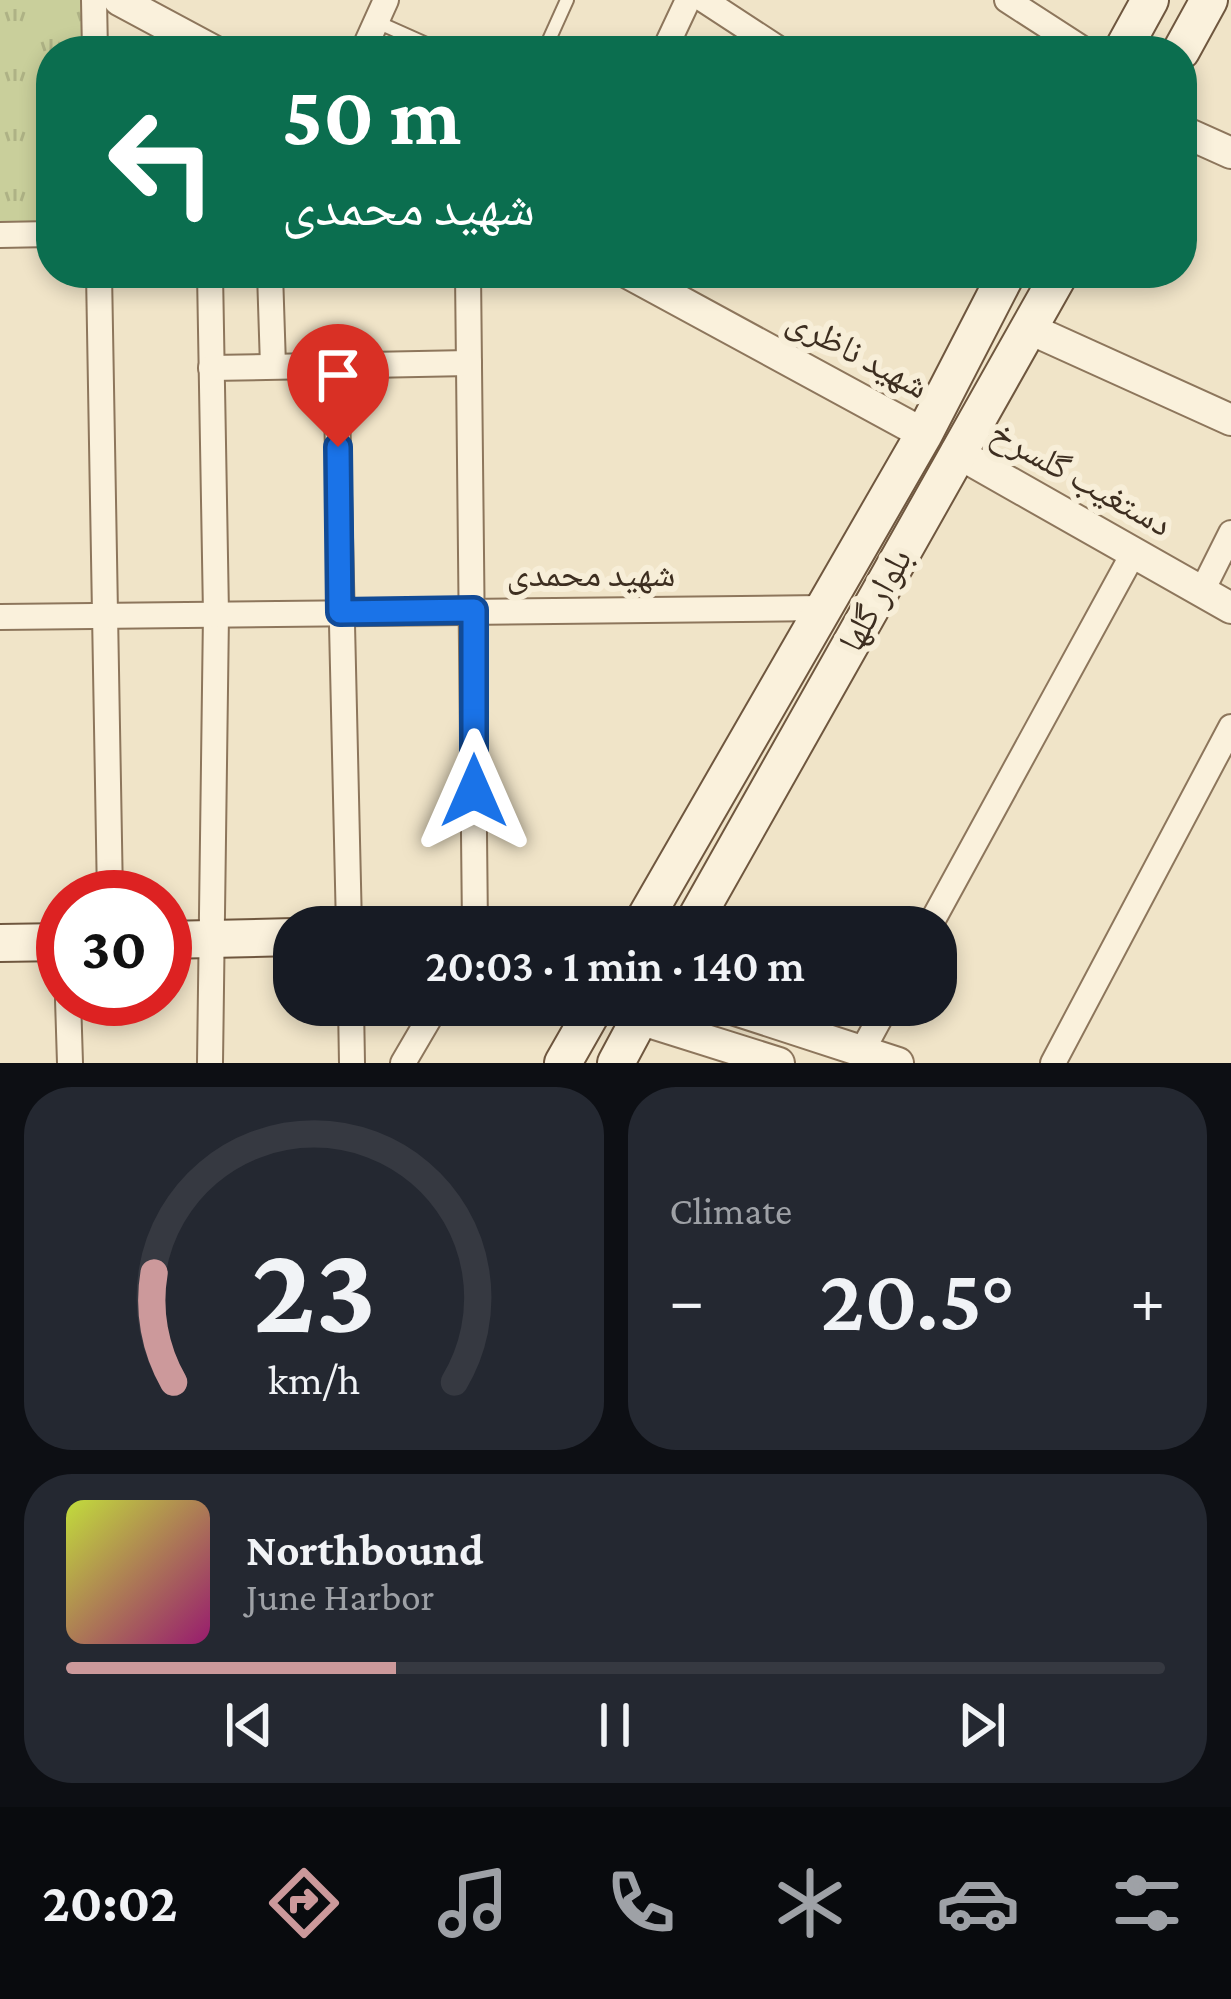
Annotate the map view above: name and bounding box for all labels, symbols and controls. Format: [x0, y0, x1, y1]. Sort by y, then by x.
text: 50 m [282, 69, 461, 162]
icon: left [84, 84, 240, 240]
text: شهید محمدی [282, 177, 535, 237]
street label: شهید ناظری [780, 299, 935, 408]
pin [287, 324, 389, 447]
icon: arrive [305, 342, 371, 408]
street label: دستغیب گلسرخ [983, 412, 1178, 546]
street label: بلوار گلها [831, 542, 920, 658]
street label: شهید محمدی [507, 554, 675, 595]
position arrow [411, 728, 537, 854]
speed limit sign: 30 [36, 870, 192, 1026]
text: 20:03 · 1 min · 140 m [425, 941, 805, 991]
text: Climate [670, 1189, 792, 1232]
text: 23 [251, 1219, 376, 1358]
text: 20.5° [820, 1249, 1015, 1349]
text: − [670, 1263, 704, 1336]
text: + [1130, 1263, 1165, 1336]
text: km/h [268, 1355, 360, 1402]
text: Northbound [246, 1525, 484, 1575]
text: June Harbor [246, 1575, 434, 1618]
icon: previous [216, 1692, 282, 1758]
icon: pause [582, 1692, 648, 1758]
icon: next [949, 1692, 1015, 1758]
icon: directions [262, 1861, 346, 1945]
icon: music [431, 1861, 515, 1945]
icon: phone [599, 1861, 683, 1945]
icon: climate [768, 1861, 852, 1945]
icon: car [936, 1861, 1020, 1945]
icon: filters [1105, 1861, 1189, 1945]
text: 20:02 [42, 1873, 177, 1933]

